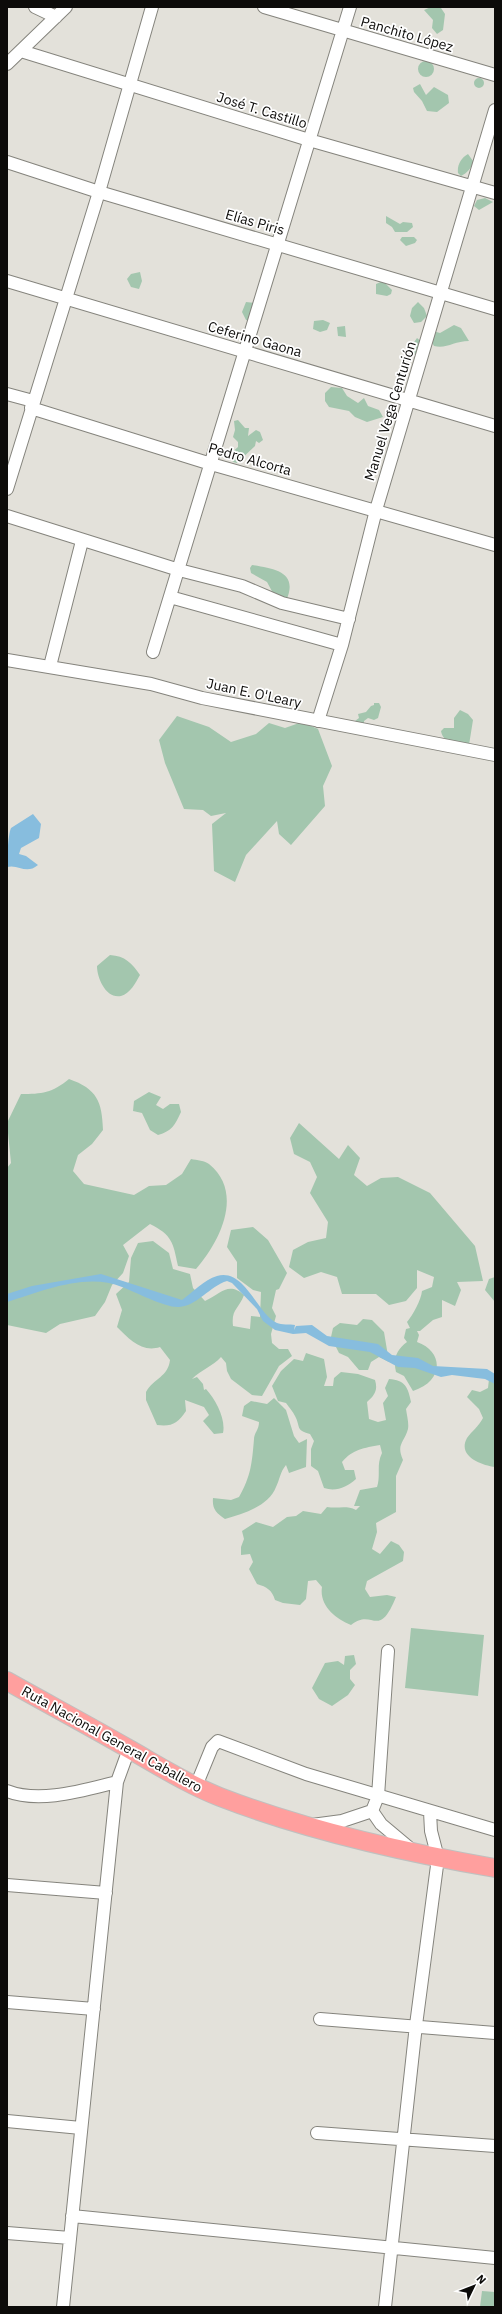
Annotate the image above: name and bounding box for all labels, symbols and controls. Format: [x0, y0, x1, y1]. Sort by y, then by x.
street label: Panchito López [359, 12, 456, 56]
street label: José T. Castillo [215, 88, 309, 132]
street label: Elías Piris [223, 205, 287, 239]
street label: Ceferino Gaona [206, 317, 304, 361]
street label: Manuel Vega Centurión [360, 339, 420, 483]
street label: Pedro Alcorta [206, 439, 294, 480]
street label: Juan E. O'Leary [205, 674, 303, 712]
street label: Ruta Nacional General Caballero [19, 1682, 206, 1796]
north arrow [454, 2266, 494, 2306]
text: N [473, 2271, 489, 2287]

